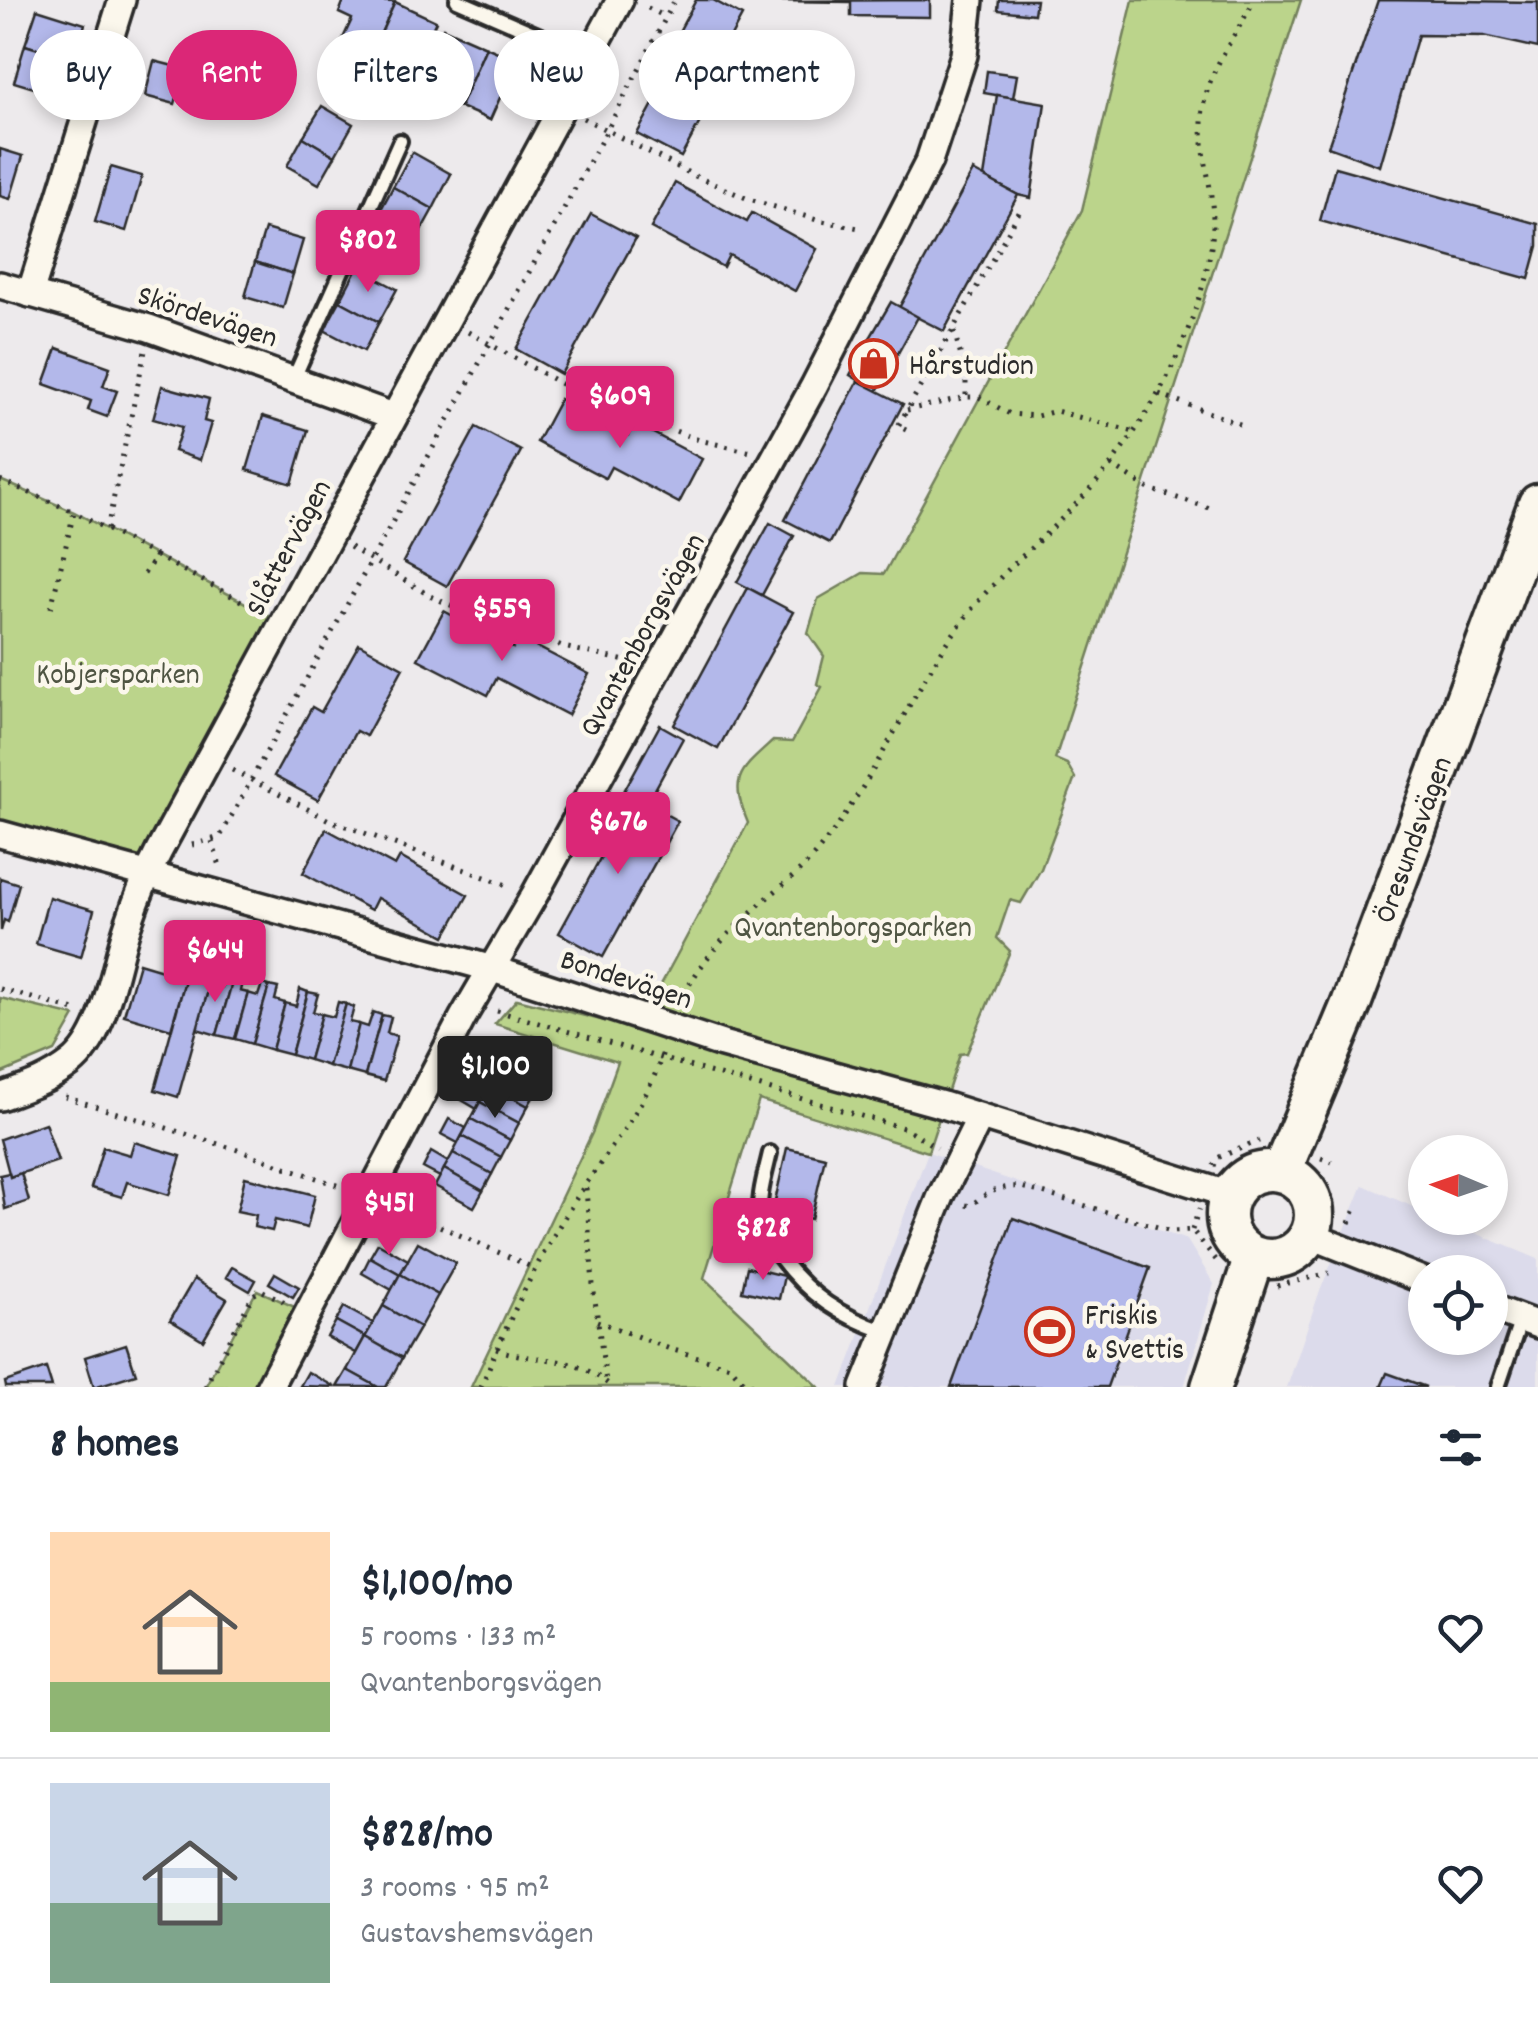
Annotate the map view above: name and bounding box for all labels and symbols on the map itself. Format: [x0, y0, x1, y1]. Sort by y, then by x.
pin: $802 [309, 210, 427, 295]
street label: Skördevägen [131, 276, 282, 362]
shop icon: Hårstudion [848, 338, 900, 390]
place label: Hårstudion [909, 347, 1034, 390]
pin: $609 [561, 366, 679, 451]
street label: Slåttervägen [237, 473, 345, 625]
street label: Qvantenborgsvägen [571, 526, 719, 746]
pin: $559 [443, 579, 561, 664]
park label: Kobjersparken [36, 656, 200, 699]
street label: Öresundsvägen [1366, 751, 1466, 930]
pin: $676 [559, 792, 677, 877]
park label: Qvantenborgsparken [734, 909, 972, 952]
pin: $644 [156, 920, 274, 1005]
street label: Bondevägen [554, 941, 697, 1024]
pin: $1,100 [414, 1036, 576, 1121]
north arrow [1408, 1135, 1508, 1235]
pin: $451 [330, 1173, 448, 1258]
pin: $828 [704, 1198, 822, 1283]
place label: Friskis & Svettis [1085, 1297, 1184, 1374]
sports icon: Friskis & Svettis [1024, 1305, 1076, 1357]

